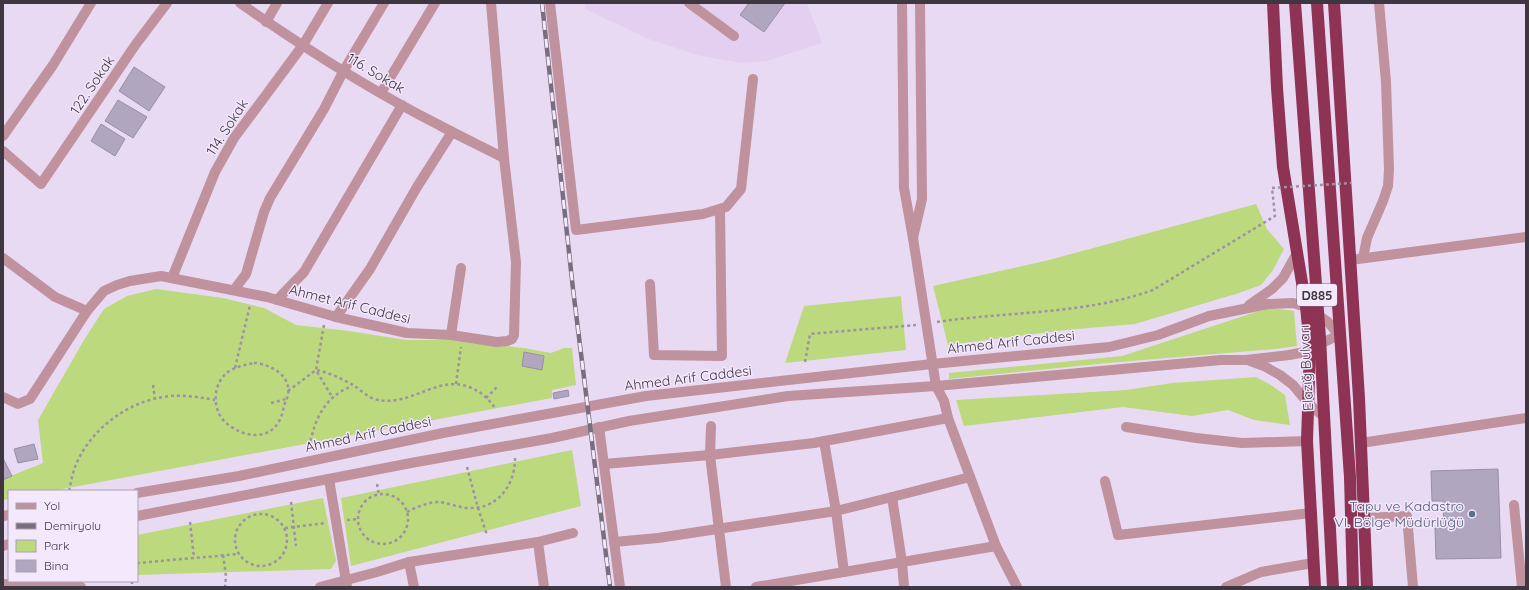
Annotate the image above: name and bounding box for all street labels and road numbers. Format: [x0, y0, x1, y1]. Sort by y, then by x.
street label: 116. Sokak [344, 49, 408, 97]
street label: 122. Sokak [66, 52, 118, 118]
street label: 114. Sokak [202, 95, 252, 159]
street label: Ahmet Arif Caddesi [287, 280, 413, 328]
road number: D885 [1297, 284, 1337, 306]
street label: Elazığ Bulvarı [1295, 325, 1317, 411]
street label: Ahmed Arif Caddesi [946, 326, 1076, 358]
street label: Ahmed Arif Caddesi [623, 361, 753, 395]
street label: Ahmed Arif Caddesi [303, 412, 433, 456]

